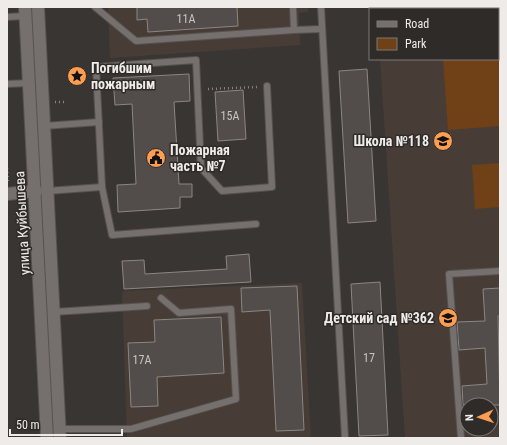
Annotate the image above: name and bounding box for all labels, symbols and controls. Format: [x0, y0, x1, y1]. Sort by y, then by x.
legend [369, 8, 499, 60]
house number: 11А [177, 12, 195, 26]
text: Road [405, 17, 429, 31]
text: Park [405, 37, 427, 51]
place label: Погибшим пожарным [91, 60, 155, 92]
place icon: Погибшим пожарным [66, 65, 88, 87]
house number: 15А [221, 109, 239, 123]
school or university icon: Школа №118 [432, 130, 454, 152]
place label: Школа №118 [354, 133, 429, 149]
place label: Пожарная часть №7 [170, 142, 230, 174]
public building icon: Пожарная часть №7 [145, 147, 167, 169]
street label: улица Куйбышева [11, 171, 33, 275]
school or university icon: Детский сад №362 [437, 307, 459, 329]
place label: Детский сад №362 [324, 310, 434, 326]
house number: 17 [363, 351, 375, 365]
house number: 17А [133, 353, 151, 367]
north arrow [459, 397, 499, 437]
scale bar [10, 411, 122, 437]
text: N [463, 414, 476, 421]
text: 50 m [16, 418, 40, 432]

